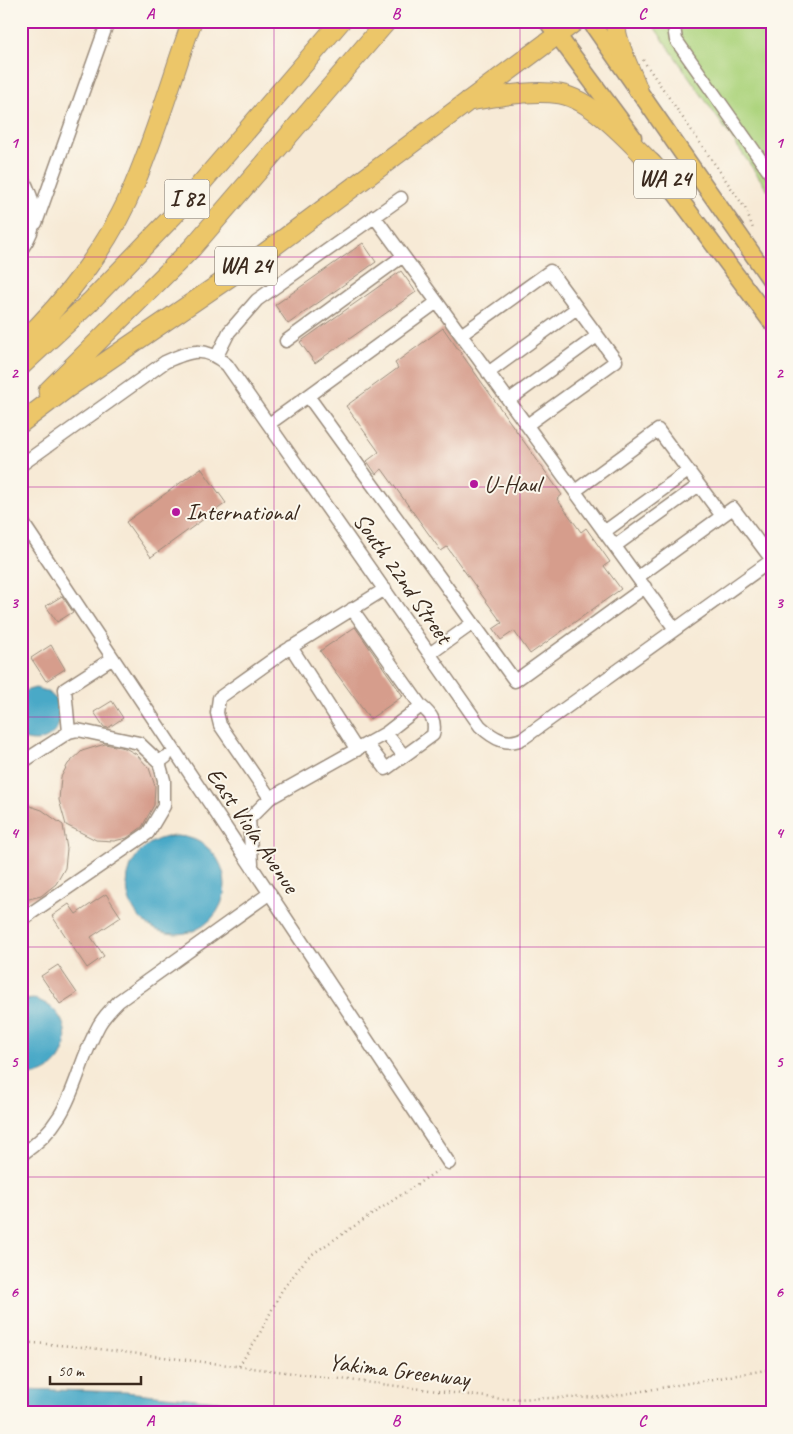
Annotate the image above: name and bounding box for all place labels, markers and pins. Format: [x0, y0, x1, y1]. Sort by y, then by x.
place label: U-Haul [484, 469, 544, 499]
marker: U-Haul [468, 478, 480, 490]
place label: International [186, 497, 300, 527]
marker: International [170, 506, 182, 518]

